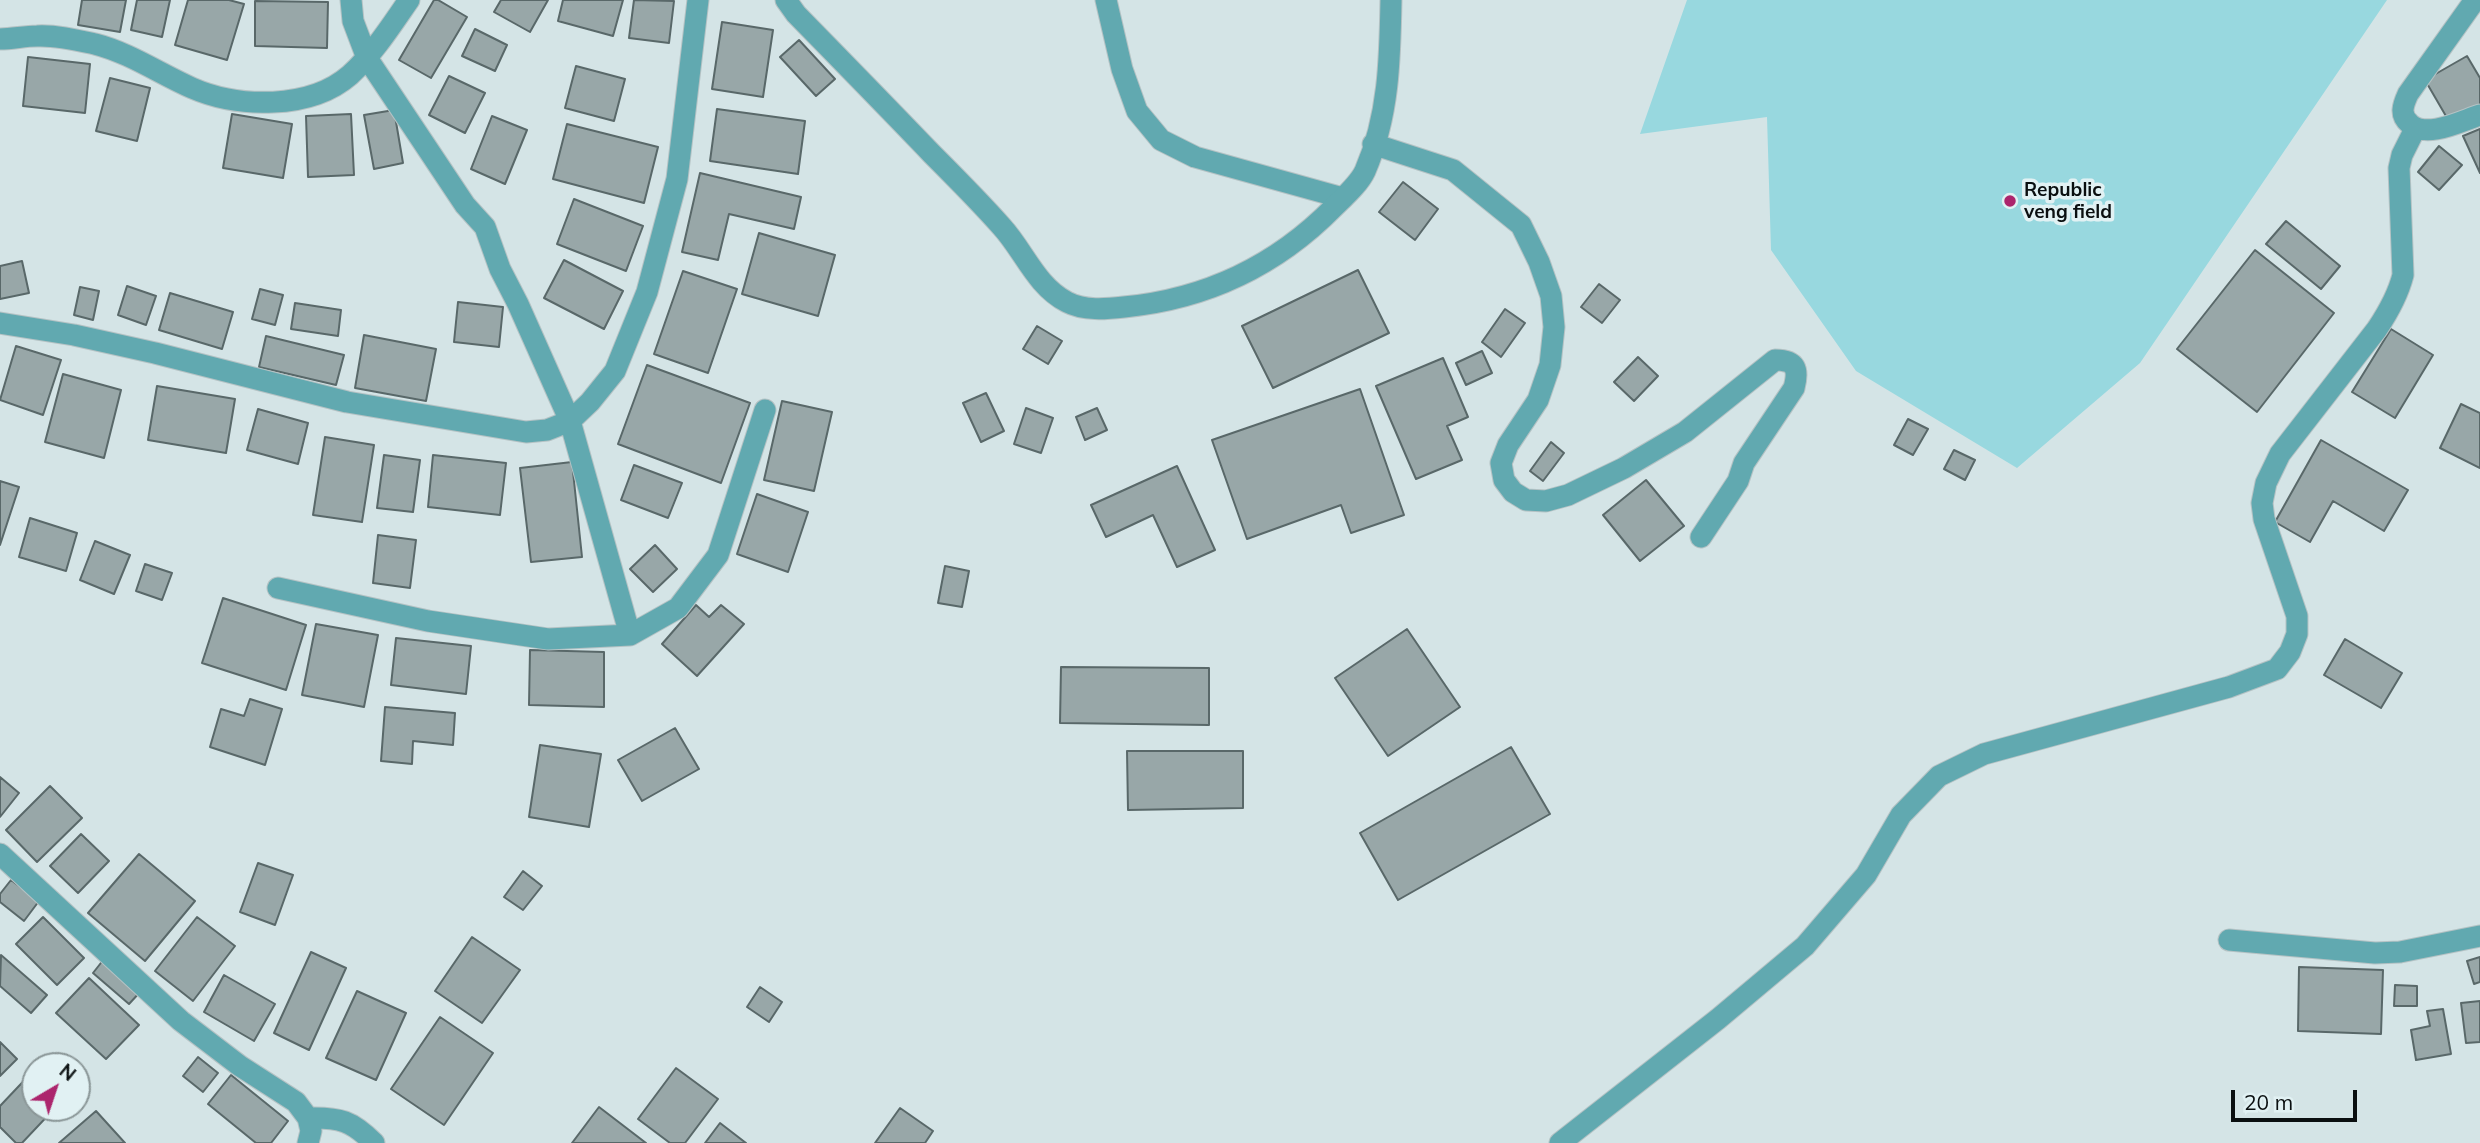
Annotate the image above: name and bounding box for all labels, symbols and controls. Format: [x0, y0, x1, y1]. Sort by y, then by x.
place label: Republic veng field [2024, 179, 2112, 223]
marker: Republic veng field [2002, 193, 2018, 209]
north arrow [21, 1052, 91, 1122]
text: N [55, 1058, 81, 1086]
scale bar [2235, 1076, 2361, 1120]
text: 20 m [2244, 1089, 2293, 1115]

